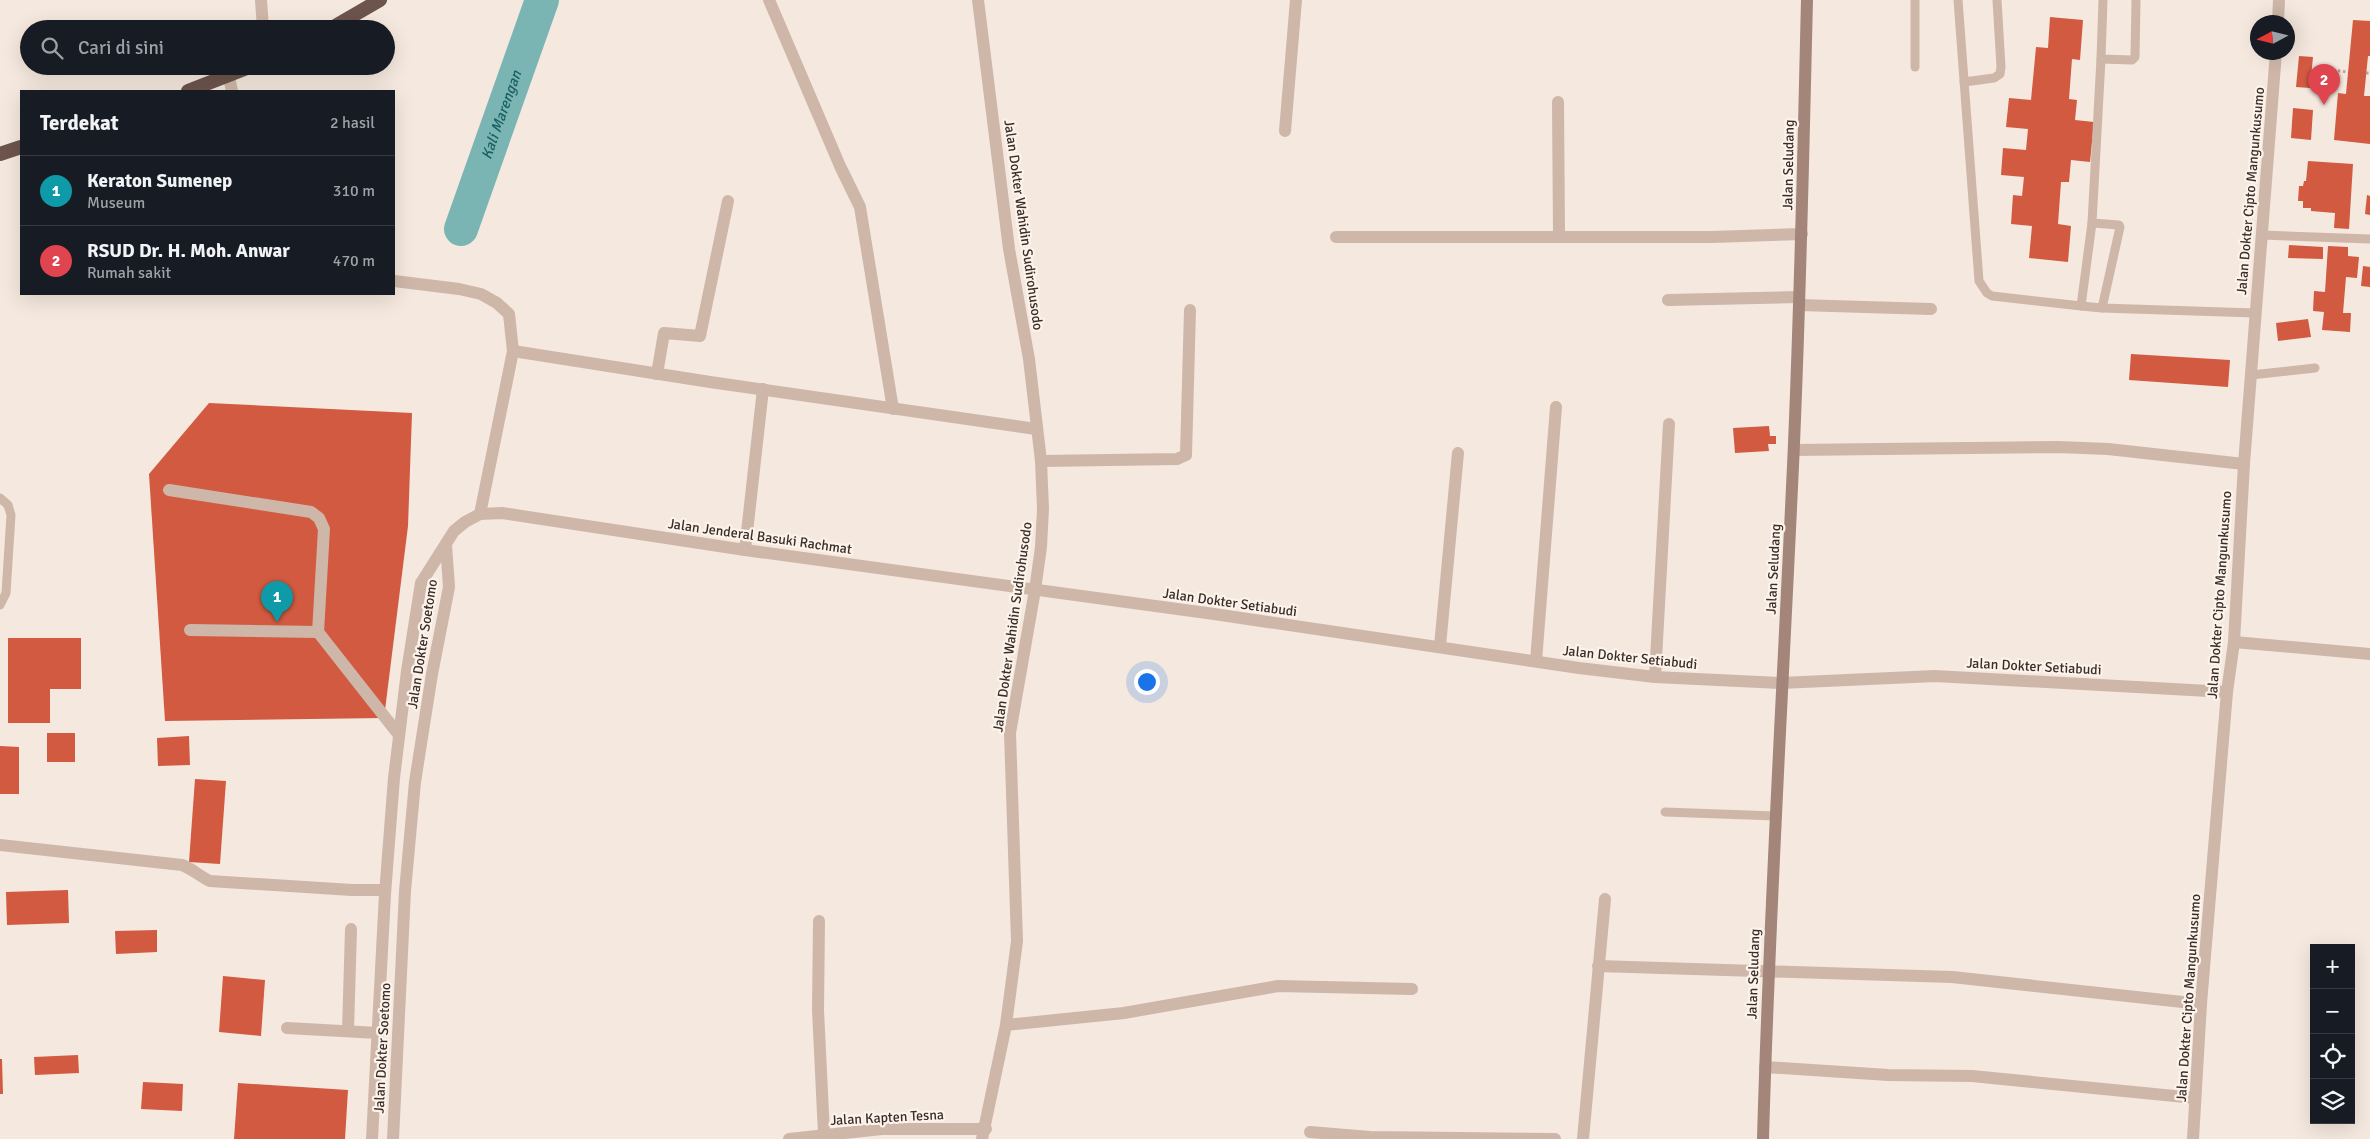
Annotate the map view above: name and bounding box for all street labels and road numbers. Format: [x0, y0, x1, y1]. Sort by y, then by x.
street label: Jalan Dokter Cipto Mangunkusumo [2233, 86, 2268, 296]
street label: Jalan Dokter Wahidin Sudirohusodo [1000, 119, 1047, 331]
street label: Jalan Seludang [1779, 119, 1798, 211]
street label: Jalan Dokter Cipto Mangunkusumo [2204, 490, 2235, 700]
street label: Jalan Jenderal Basuki Rachmat [667, 515, 853, 558]
street label: Jalan Dokter Wahidin Sudirohusodo [989, 521, 1036, 733]
street label: Jalan Seludang [1763, 523, 1784, 615]
street label: Jalan Dokter Soetomo [404, 578, 441, 710]
street label: Jalan Dokter Setiabudi [1162, 585, 1298, 620]
street label: Jalan Dokter Setiabudi [1562, 642, 1698, 673]
street label: Jalan Dokter Setiabudi [1966, 654, 2102, 679]
street label: Jalan Dokter Cipto Mangunkusumo [2173, 893, 2204, 1103]
street label: Jalan Seludang [1743, 928, 1764, 1020]
street label: Jalan Dokter Soetomo [371, 982, 394, 1114]
street label: Jalan Kapten Tesna [830, 1106, 944, 1129]

